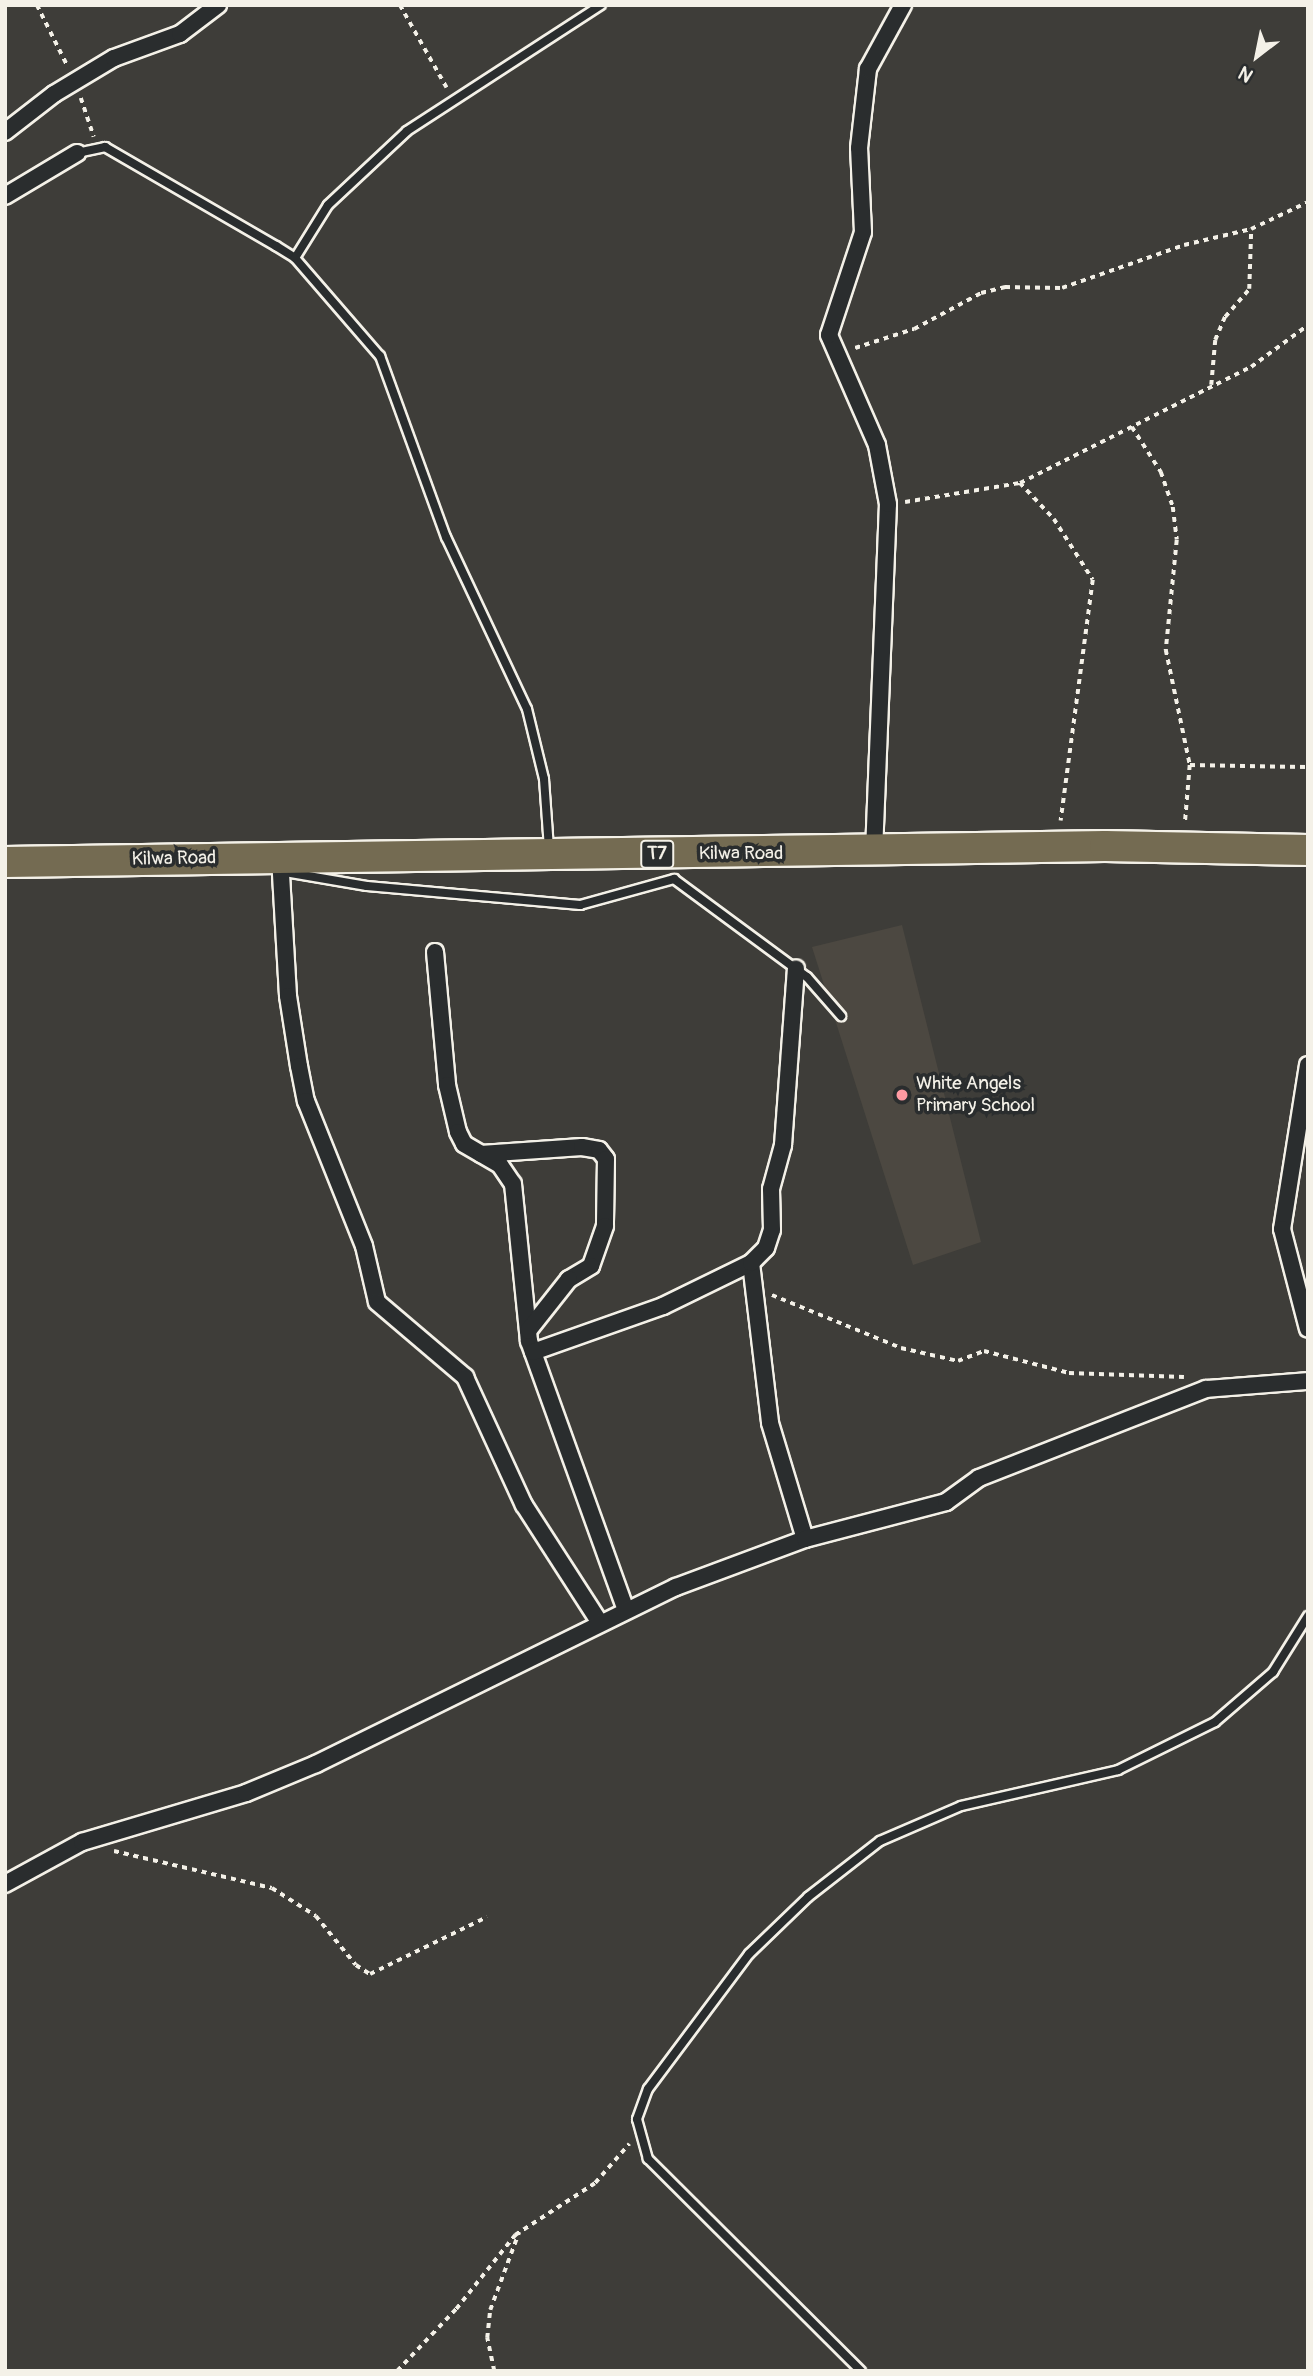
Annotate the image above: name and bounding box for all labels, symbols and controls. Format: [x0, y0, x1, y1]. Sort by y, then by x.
north arrow [1222, 21, 1292, 91]
text: N [1234, 60, 1258, 87]
road number: T7 [640, 840, 674, 868]
street label: Kilwa Road [699, 843, 783, 865]
street label: Kilwa Road [132, 847, 216, 871]
place label: White Angels Primary School [916, 1073, 1035, 1117]
marker: White Angels Primary School [894, 1087, 910, 1103]

